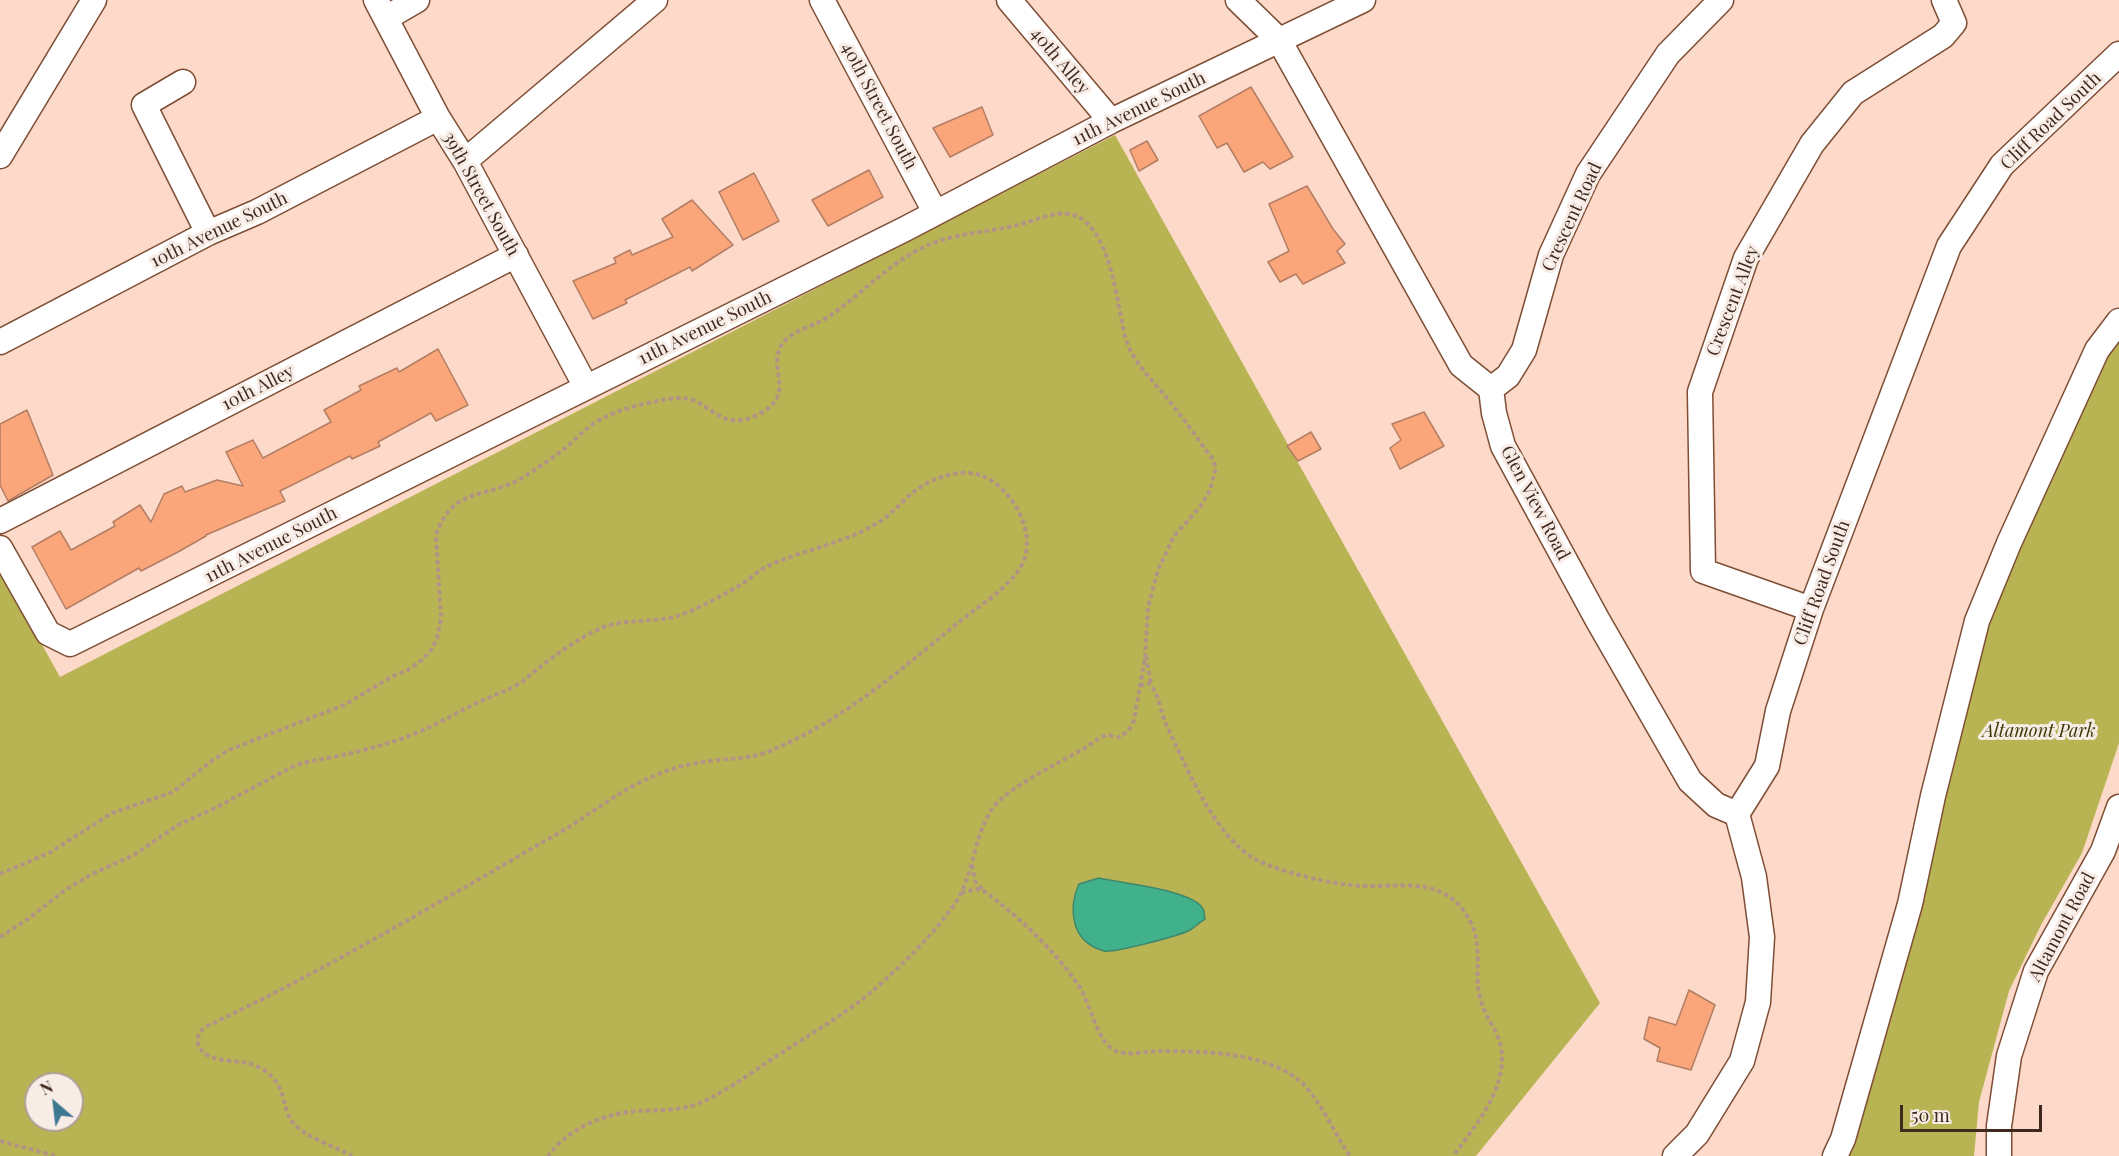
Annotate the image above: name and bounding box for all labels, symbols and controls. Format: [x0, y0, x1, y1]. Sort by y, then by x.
street label: 40th Alley [1026, 23, 1094, 99]
street label: 40th Street South [836, 39, 922, 173]
street label: 11th Avenue South [1069, 67, 1209, 151]
street label: Cliff Road South [1996, 68, 2106, 174]
street label: 39th Street South [438, 128, 524, 260]
street label: Crescent Road [1537, 159, 1607, 275]
street label: 10th Avenue South [147, 187, 291, 273]
street label: Crescent Alley [1702, 243, 1764, 359]
street label: 11th Avenue South [635, 286, 775, 370]
street label: 10th Alley [218, 361, 298, 415]
street label: Glen View Road [1496, 442, 1574, 564]
street label: 11th Avenue South [201, 502, 341, 588]
street label: Cliff Road South [1789, 518, 1855, 648]
park label: Altamont Park [1983, 720, 2095, 742]
street label: Altamont Road [2024, 869, 2100, 985]
north arrow [24, 1072, 84, 1132]
text: N [36, 1075, 56, 1099]
scale bar [1903, 1093, 2046, 1131]
text: 50 m [1911, 1103, 1950, 1127]

